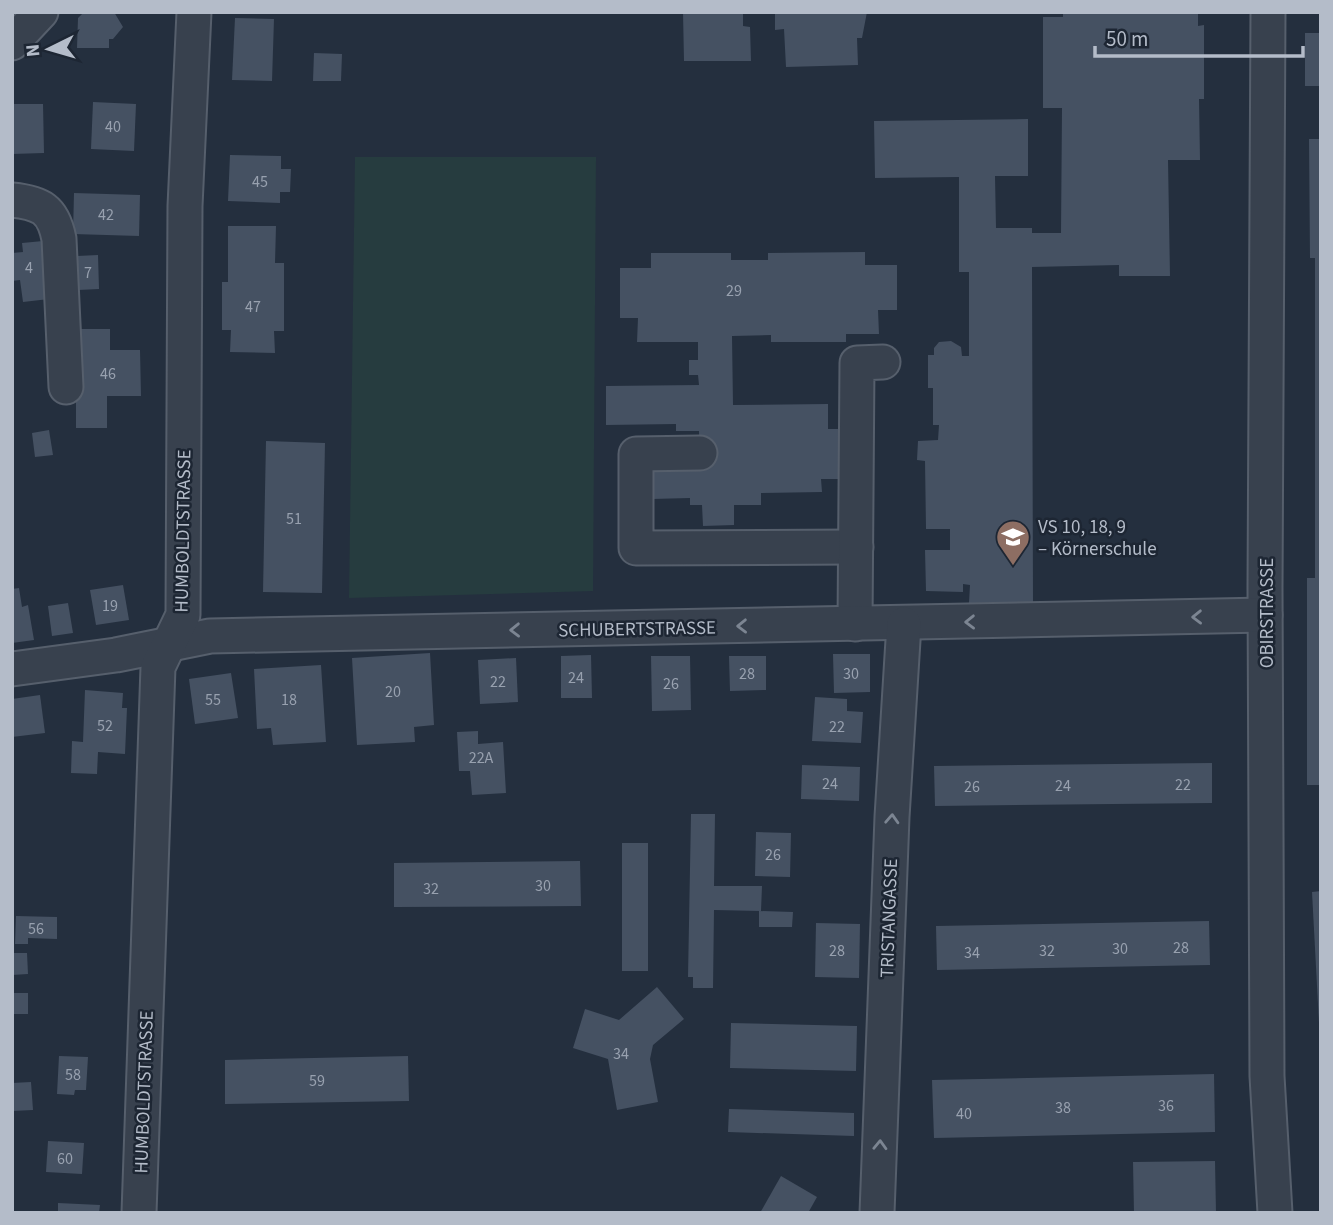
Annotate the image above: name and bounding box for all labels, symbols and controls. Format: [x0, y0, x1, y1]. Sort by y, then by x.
north arrow [14, 14, 84, 84]
scale bar [1095, 14, 1303, 58]
text: 50 m [1106, 24, 1148, 54]
text: N [20, 43, 48, 58]
house number: 40 [105, 116, 121, 138]
house number: 45 [252, 171, 268, 193]
house number: 42 [98, 204, 114, 226]
house number: 4 [25, 257, 33, 279]
house number: 7 [84, 262, 92, 284]
house number: 29 [726, 280, 742, 302]
house number: 47 [245, 296, 261, 318]
house number: 46 [100, 363, 116, 385]
street label: HUMBOLDTSTRASSE [169, 449, 198, 613]
house number: 51 [286, 508, 302, 530]
place label: VS 10, 18, 9 – Körnerschule [1038, 514, 1157, 563]
school or university icon: VS 10, 18, 9 – Körnerschule [994, 518, 1032, 567]
street label: OBIRSTRASSE [1254, 558, 1281, 668]
house number: 19 [102, 595, 118, 617]
one-way arrow [1191, 609, 1202, 624]
one-way arrow [964, 614, 974, 630]
street label: SCHUBERTSTRASSE [558, 615, 716, 644]
one-way arrow [736, 618, 747, 634]
one-way arrow [509, 622, 519, 638]
house number: 28 [739, 663, 755, 685]
house number: 30 [843, 663, 859, 685]
house number: 24 [568, 667, 584, 689]
house number: 22 [490, 671, 506, 693]
house number: 26 [663, 673, 679, 695]
house number: 20 [385, 681, 401, 703]
house number: 55 [205, 689, 221, 711]
house number: 18 [281, 689, 297, 711]
house number: 52 [97, 715, 113, 737]
house number: 22 [829, 716, 845, 738]
house number: 22A [469, 747, 494, 769]
house number: 24 [822, 773, 838, 795]
house number: 22 [1175, 774, 1191, 796]
house number: 24 [1055, 775, 1071, 797]
house number: 26 [964, 776, 980, 798]
one-way arrow [885, 814, 900, 825]
house number: 26 [765, 844, 781, 866]
street label: TRISTANGASSE [874, 858, 905, 978]
house number: 30 [535, 875, 551, 897]
house number: 32 [423, 878, 439, 900]
house number: 56 [28, 918, 44, 940]
house number: 28 [1173, 937, 1189, 959]
house number: 30 [1112, 938, 1128, 960]
house number: 28 [829, 940, 845, 962]
house number: 32 [1039, 940, 1055, 962]
house number: 34 [964, 942, 980, 964]
street label: HUMBOLDTSTRASSE [128, 1010, 161, 1174]
house number: 34 [613, 1043, 629, 1065]
house number: 58 [65, 1064, 81, 1086]
house number: 59 [309, 1070, 325, 1092]
house number: 36 [1158, 1095, 1174, 1117]
house number: 38 [1055, 1097, 1071, 1119]
house number: 40 [956, 1103, 972, 1125]
one-way arrow [872, 1139, 887, 1150]
house number: 60 [57, 1148, 73, 1170]

